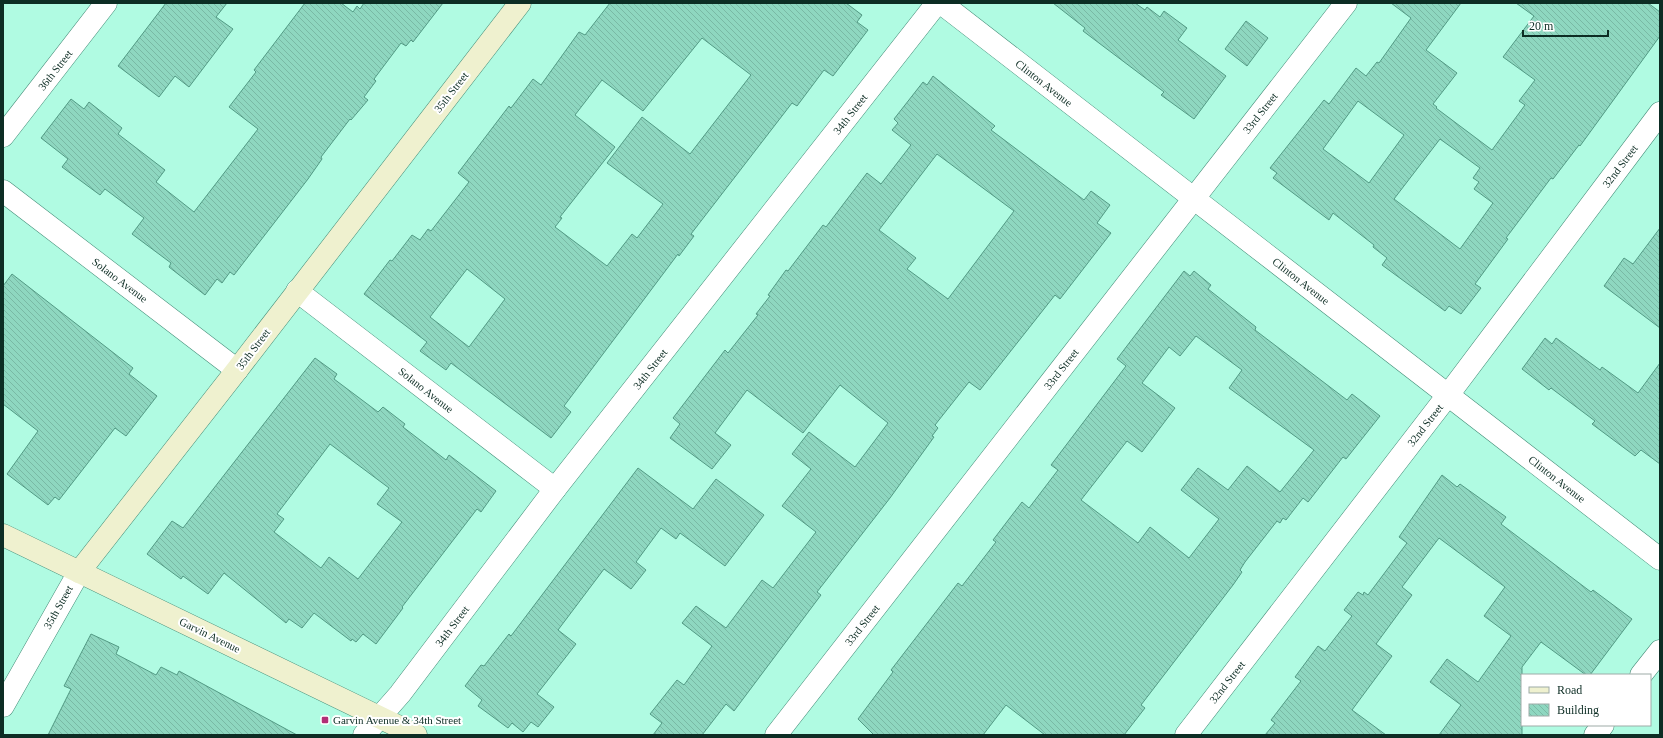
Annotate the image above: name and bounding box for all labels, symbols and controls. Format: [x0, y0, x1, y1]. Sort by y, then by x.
scale bar [1523, 12, 1608, 38]
text: 20 m [1529, 19, 1554, 33]
street label: 36th Street [36, 47, 74, 93]
street label: Clinton Avenue [1013, 57, 1075, 109]
street label: 35th Street [432, 69, 470, 115]
street label: 33rd Street [1240, 90, 1280, 136]
street label: 34th Street [831, 91, 869, 137]
street label: 32nd Street [1600, 142, 1640, 190]
street label: Solano Avenue [90, 255, 150, 305]
street label: Clinton Avenue [1270, 255, 1332, 307]
street label: 35th Street [234, 326, 272, 372]
street label: 34th Street [631, 346, 669, 392]
street label: 33rd Street [1041, 346, 1081, 392]
street label: Solano Avenue [396, 365, 456, 415]
street label: 32nd Street [1405, 401, 1445, 449]
street label: Clinton Avenue [1526, 453, 1588, 505]
street label: 35th Street [41, 583, 75, 631]
street label: 33rd Street [842, 602, 882, 648]
street label: 34th Street [433, 603, 471, 649]
street label: Garvin Avenue [178, 615, 242, 655]
street label: 32nd Street [1207, 658, 1247, 706]
legend [1521, 674, 1651, 726]
text: Road [1557, 683, 1582, 697]
text: Building [1557, 703, 1599, 717]
place label: Garvin Avenue & 34th Street [333, 714, 461, 726]
marker: Garvin Avenue & 34th Street [320, 715, 330, 725]

